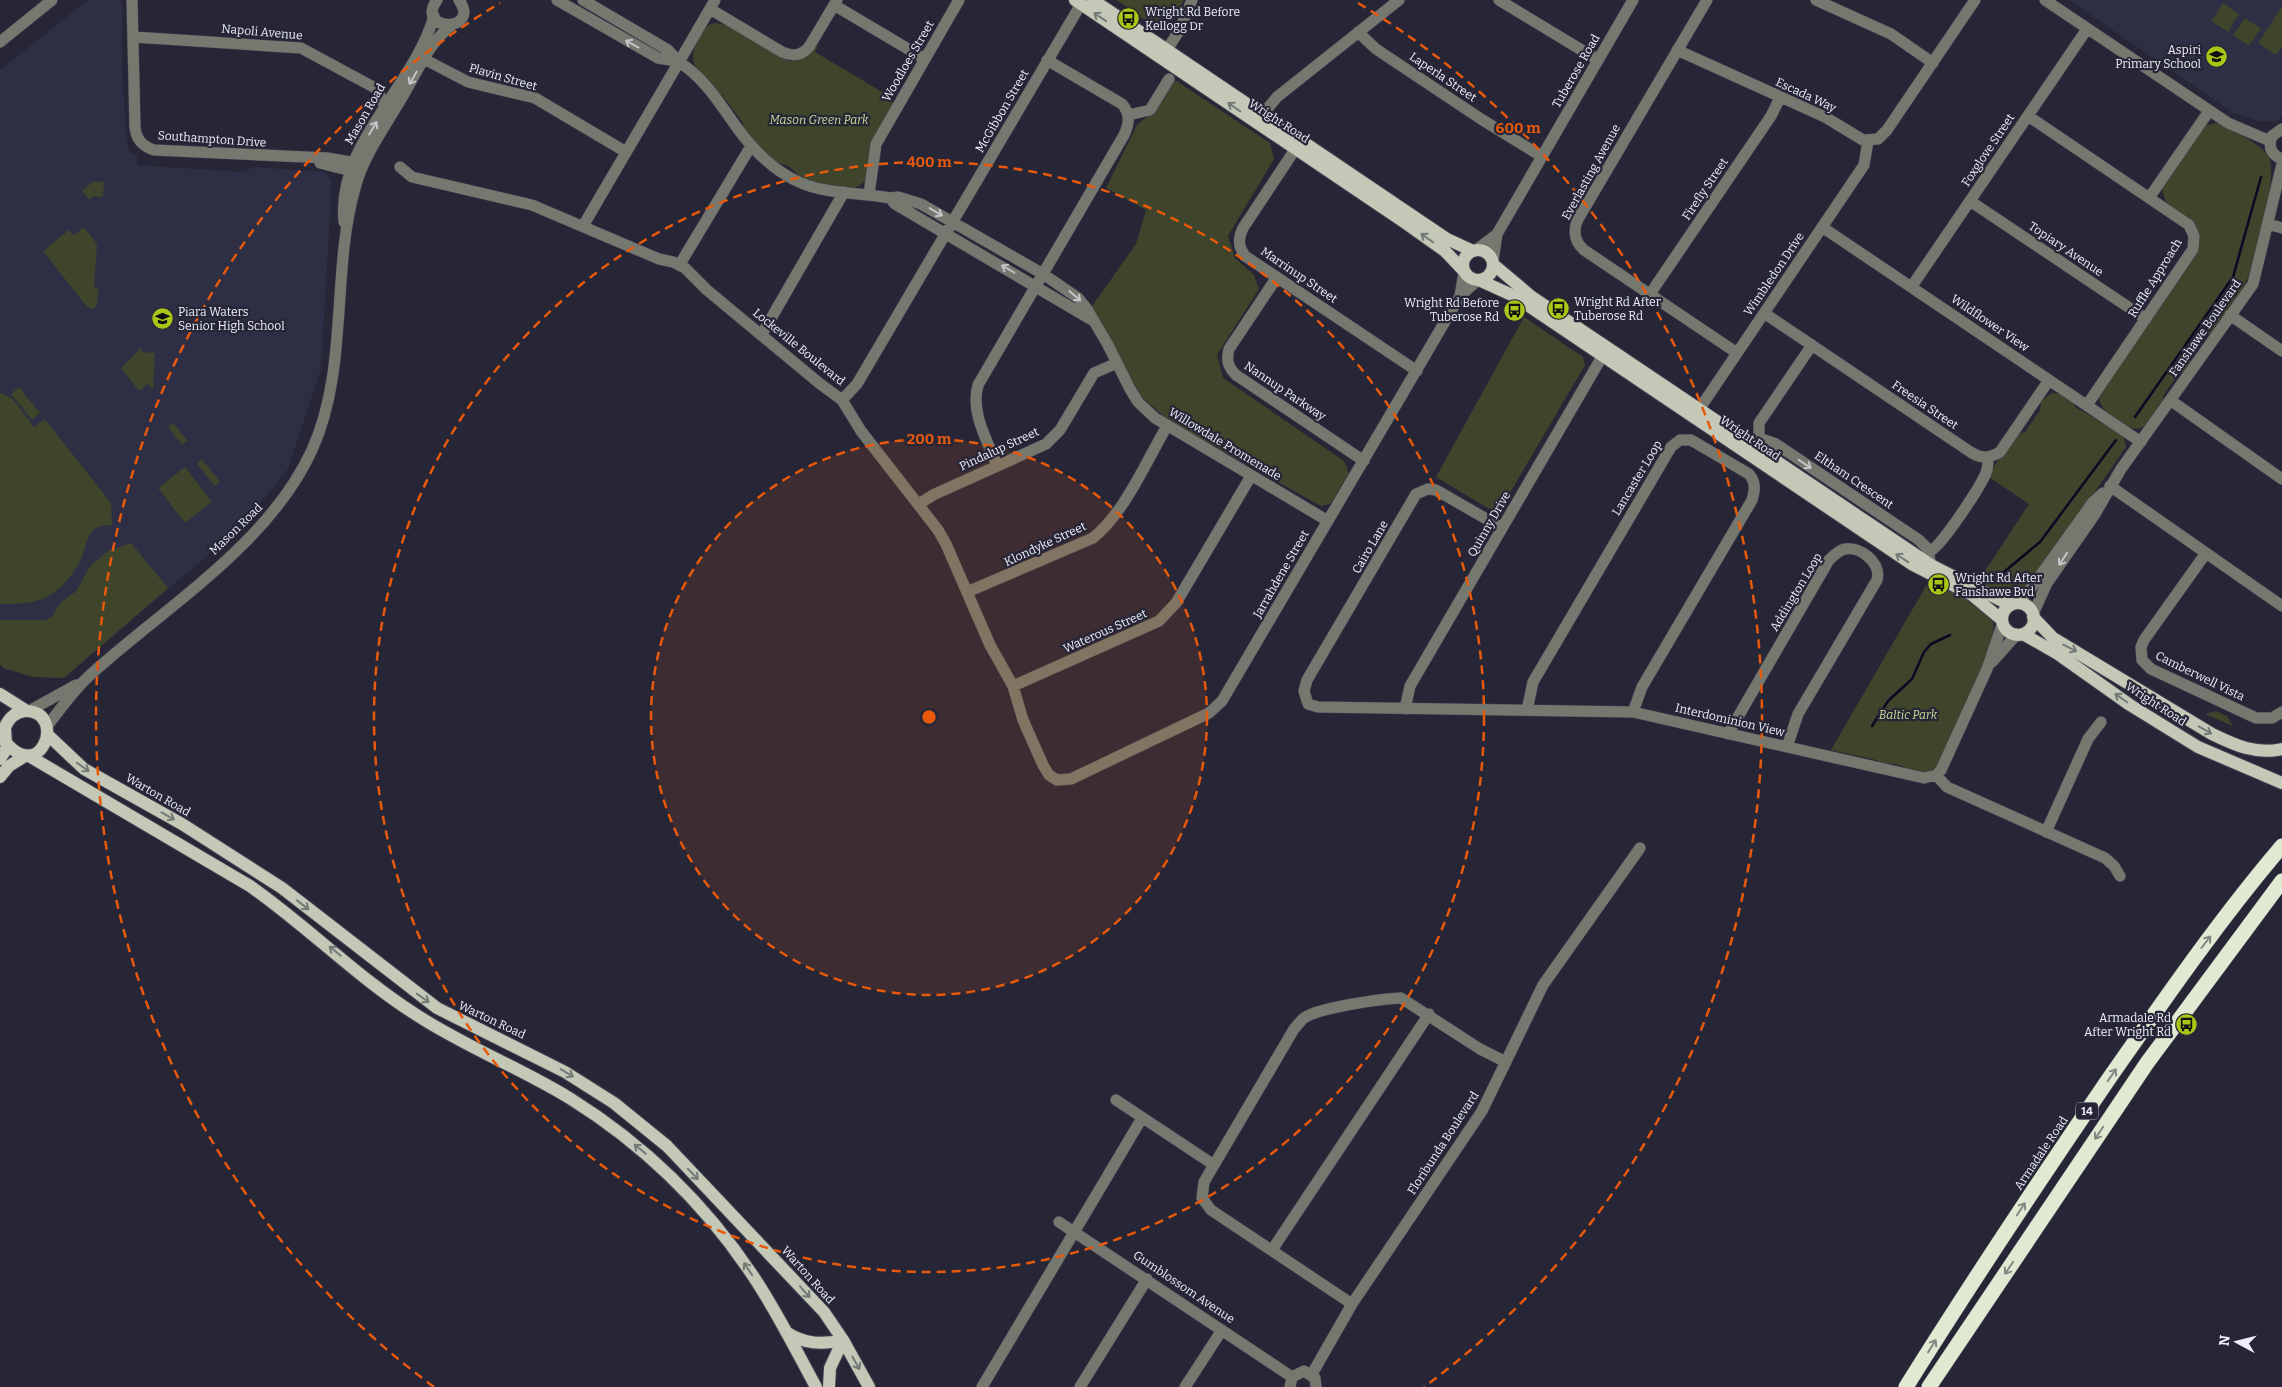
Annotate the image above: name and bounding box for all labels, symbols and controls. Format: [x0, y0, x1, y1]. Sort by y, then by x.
place label: Wright Rd Before Kellogg Dr [1145, 5, 1240, 33]
bus stop icon: Wright Rd Before Kellogg Dr [1117, 7, 1141, 31]
one-way arrow [1093, 11, 1107, 21]
street label: Woodloes Street [879, 17, 937, 104]
street label: Napoli Avenue [221, 21, 303, 43]
street label: Tuberose Road [1549, 32, 1603, 110]
one-way arrow [625, 38, 639, 48]
place label: Aspiri Primary School [2115, 43, 2202, 71]
school or university icon: Aspiri Primary School [2205, 45, 2229, 69]
street label: Laperla Street [1407, 49, 1480, 105]
street label: Plavin Street [467, 61, 539, 94]
street label: McGibbon Street [972, 66, 1032, 155]
one-way arrow [408, 71, 418, 85]
street label: Escada Way [1773, 75, 1839, 115]
street label: Mason Road [342, 81, 388, 147]
street label: Wright Road [1246, 96, 1312, 146]
one-way arrow [1228, 102, 1242, 112]
street label: Foxglove Street [1959, 110, 2018, 189]
park label: Mason Green Park [769, 113, 869, 127]
text: 600 m [1496, 119, 1541, 137]
one-way arrow [368, 121, 378, 135]
street label: Everlasting Avenue [1559, 122, 1623, 222]
street label: Southampton Drive [157, 128, 267, 150]
text: 400 m [906, 153, 952, 171]
street label: Firefly Street [1679, 155, 1731, 223]
one-way arrow [928, 207, 942, 217]
street label: Topiary Avenue [2026, 219, 2106, 279]
street label: Wimbledon Drive [1741, 230, 1807, 318]
one-way arrow [1420, 233, 1434, 243]
street label: Ruffle Approach [2125, 236, 2185, 320]
street label: Marrinup Street [1258, 244, 1341, 306]
one-way arrow [1001, 263, 1015, 273]
street label: Fanshawe Boulevard [2166, 277, 2244, 379]
one-way arrow [1068, 290, 1081, 302]
street label: Wildflower View [1948, 292, 2032, 355]
place label: Wright Rd After Tuberose Rd [1574, 295, 1662, 323]
place label: Wright Rd Before Tuberose Rd [1404, 296, 1499, 324]
bus stop icon: Wright Rd After Tuberose Rd [1546, 297, 1570, 321]
bus stop icon: Wright Rd Before Tuberose Rd [1503, 298, 1527, 322]
place label: Piara Waters Senior High School [178, 305, 285, 333]
street label: Lockeville Boulevard [750, 306, 848, 388]
school or university icon: Piara Waters Senior High School [150, 307, 174, 331]
street label: Nannup Parkway [1242, 359, 1329, 424]
street label: Freesia Street [1889, 378, 1961, 433]
street label: Willowdale Promenade [1166, 405, 1284, 483]
street label: Wright Road [1717, 413, 1783, 463]
street label: Pindalup Street [957, 424, 1042, 474]
text: 200 m [907, 430, 952, 448]
street label: Lancaster Loop [1609, 438, 1665, 518]
street label: Eltham Crescent [1812, 448, 1897, 512]
one-way arrow [1798, 459, 1812, 469]
street label: Quinny Drive [1465, 489, 1513, 559]
street label: Mason Road [207, 500, 265, 558]
street label: Cairo Lane [1349, 518, 1391, 576]
street label: Klondyke Street [1002, 519, 1089, 569]
street label: Jarrahdene Street [1250, 527, 1312, 621]
street label: Addington Loop [1767, 550, 1825, 634]
one-way arrow [2058, 552, 2068, 566]
one-way arrow [1895, 553, 1909, 563]
place label: Wright Rd After Fanshawe Bvd [1955, 571, 2043, 599]
bus stop icon: Wright Rd After Fanshawe Bvd [1927, 573, 1951, 597]
street label: Waterous Street [1061, 606, 1150, 656]
one-way arrow [2062, 644, 2077, 653]
street label: Camberwell Vista [2153, 648, 2247, 704]
street label: Wright Road [2123, 679, 2189, 729]
one-way arrow [2114, 693, 2128, 703]
street label: Interdominion View [1674, 701, 1787, 740]
centre of rings [920, 708, 938, 726]
park label: Baltic Park [1879, 708, 1938, 722]
one-way arrow [2197, 725, 2212, 735]
one-way arrow [76, 762, 90, 772]
street label: Warton Road [123, 771, 193, 819]
one-way arrow [160, 811, 174, 821]
one-way arrow [296, 899, 309, 910]
one-way arrow [2200, 936, 2211, 949]
one-way arrow [329, 946, 342, 957]
one-way arrow [416, 993, 430, 1003]
street label: Warton Road [456, 998, 528, 1042]
place label: Armadale Rd After Wright Rd [2084, 1011, 2171, 1039]
bus stop icon: Armadale Rd After Wright Rd [2175, 1013, 2199, 1037]
one-way arrow [559, 1068, 573, 1078]
one-way arrow [2107, 1068, 2117, 1082]
street label: Floribunda Boulevard [1404, 1089, 1482, 1197]
road number: 14 [2076, 1102, 2098, 1120]
street label: Armadale Road [2011, 1114, 2071, 1192]
one-way arrow [2094, 1125, 2104, 1139]
one-way arrow [633, 1143, 646, 1154]
one-way arrow [687, 1167, 699, 1179]
one-way arrow [2016, 1203, 2026, 1217]
street label: Warton Road [779, 1243, 837, 1307]
street label: Gumblossom Avenue [1131, 1248, 1237, 1326]
one-way arrow [2004, 1260, 2014, 1274]
one-way arrow [743, 1262, 753, 1276]
one-way arrow [799, 1285, 811, 1298]
north arrow [2212, 1317, 2262, 1367]
text: N [2215, 1334, 2234, 1347]
one-way arrow [1928, 1339, 1938, 1353]
one-way arrow [851, 1356, 861, 1371]

